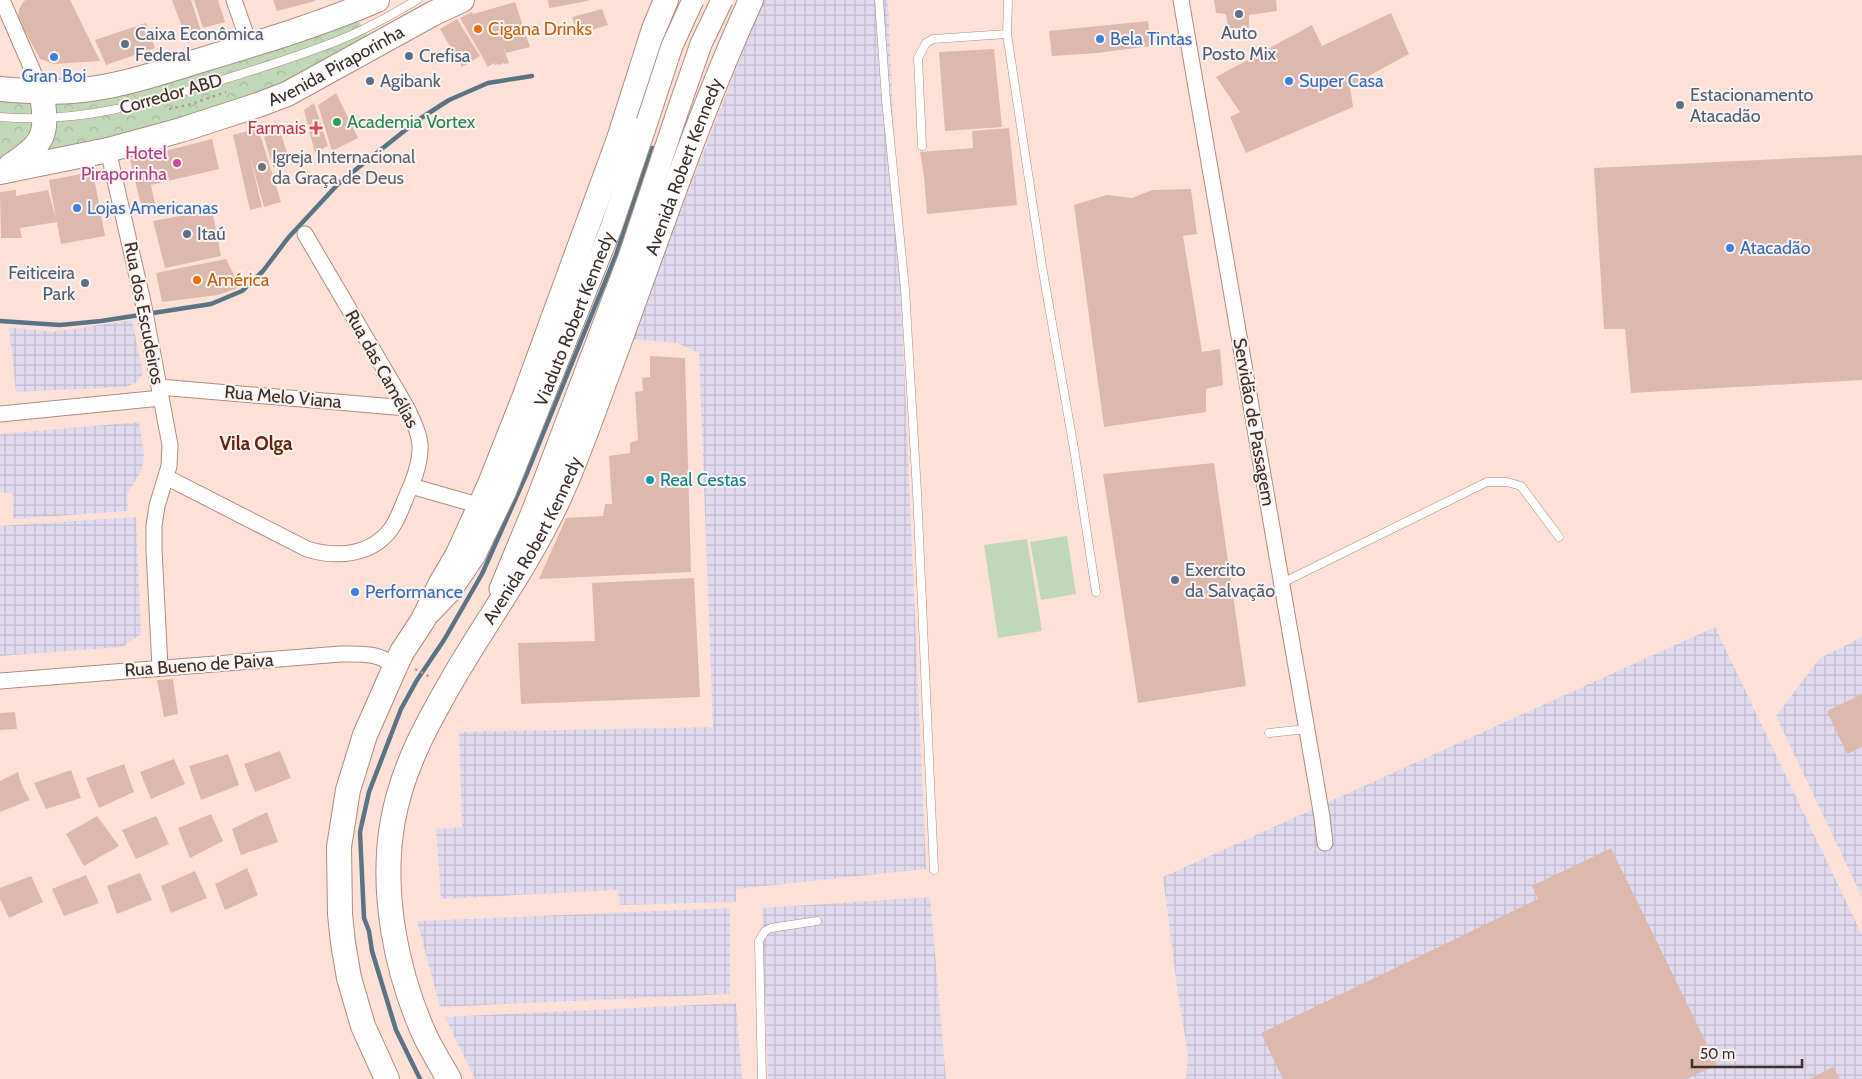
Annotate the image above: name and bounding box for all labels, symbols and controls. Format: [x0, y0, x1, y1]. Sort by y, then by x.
marker: Auto Posto Mix [1233, 8, 1245, 20]
place label: Cigana Drinks [488, 18, 592, 40]
street label: Avenida Piraporinha [265, 21, 408, 111]
place label: Auto Posto Mix [1202, 22, 1277, 65]
place label: Caixa Econômica Federal [135, 23, 264, 66]
marker: Cigana Drinks [472, 23, 484, 35]
place label: Bela Tintas [1110, 28, 1192, 50]
marker: Bela Tintas [1094, 33, 1106, 45]
marker: Caixa Econômica Federal [119, 38, 131, 50]
place label: Crefisa [419, 45, 471, 67]
marker: Crefisa [403, 50, 415, 62]
marker: Gran Boi [48, 51, 60, 63]
place label: Gran Boi [22, 65, 86, 87]
street label: Corredor ABD [117, 69, 225, 119]
place label: Agibank [380, 70, 442, 92]
place label: Super Casa [1299, 70, 1384, 92]
marker: Agibank [364, 75, 376, 87]
street label: Avenida Robert Kennedy [641, 75, 727, 258]
marker: Super Casa [1283, 75, 1295, 87]
place label: Estacionamento Atacadão [1690, 84, 1814, 127]
marker: Estacionamento Atacadão [1674, 99, 1686, 111]
place label: Academia Vortex [347, 111, 476, 133]
marker: Academia Vortex [331, 116, 343, 128]
place label: Farmais [248, 117, 306, 139]
marker: Farmais [310, 122, 322, 134]
place label: Hotel Piraporinha [81, 142, 168, 185]
place label: Igreja Internacional da Graça de Deus [272, 146, 416, 189]
marker: Hotel Piraporinha [171, 157, 183, 169]
marker: Igreja Internacional da Graça de Deus [256, 161, 268, 173]
place label: Lojas Americanas [87, 197, 218, 219]
marker: Lojas Americanas [71, 202, 83, 214]
place label: Itaú [197, 223, 226, 245]
marker: Itaú [181, 228, 193, 240]
street label: Viaduto Robert Kennedy [530, 228, 619, 410]
place label: Atacadão [1740, 237, 1811, 259]
street label: Rua dos Escudeiros [119, 240, 169, 386]
marker: Atacadão [1724, 242, 1736, 254]
place label: Feiticeira Park [8, 262, 76, 305]
place label: América [207, 269, 270, 291]
marker: América [191, 274, 203, 286]
marker: Feiticeira Park [79, 277, 91, 289]
street label: Rua das Camélias [340, 306, 424, 432]
street label: Servidão de Passagem [1228, 336, 1280, 508]
street label: Rua Melo Viana [224, 381, 343, 413]
district label: Vila Olga [219, 432, 293, 455]
street label: Avenida Robert Kennedy [478, 453, 587, 628]
place label: Real Cestas [660, 469, 746, 491]
marker: Real Cestas [644, 474, 656, 486]
place label: Exercito da Salvação [1185, 559, 1275, 602]
marker: Exercito da Salvação [1169, 574, 1181, 586]
place label: Performance [365, 581, 463, 603]
marker: Performance [349, 586, 361, 598]
street label: Rua Bueno de Paiva [124, 649, 275, 681]
scale bar [1692, 1036, 1802, 1068]
text: 50 m [1700, 1045, 1735, 1063]

